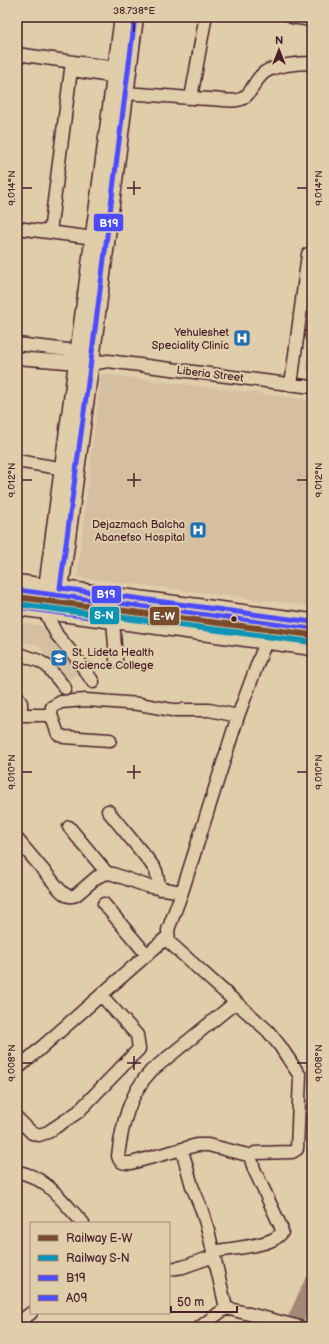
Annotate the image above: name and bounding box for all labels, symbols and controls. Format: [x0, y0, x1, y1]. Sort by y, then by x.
text: 38.738°E [113, 5, 155, 17]
north arrow [259, 30, 299, 70]
text: N [275, 34, 283, 47]
text: 9.014°N [6, 170, 18, 206]
text: 9.014°N [313, 170, 325, 206]
line badge: B19 [93, 213, 124, 232]
text: B19 [100, 217, 118, 230]
place label: Yehuleshet Speciality Clinic [152, 326, 230, 352]
hospital icon: Yehuleshet Speciality Clinic [232, 328, 252, 348]
street label: Liberia Street [176, 363, 245, 385]
text: 9.012°N [6, 462, 18, 498]
text: 9.012°N [313, 462, 325, 498]
place label: Dejazmach Balcha Abanefso Hospital [92, 518, 185, 544]
hospital icon: Dejazmach Balcha Abanefso Hospital [188, 520, 208, 540]
line badge: B19 [91, 585, 122, 604]
text: B19 [97, 588, 115, 601]
line badge: S-N [89, 606, 120, 625]
line badge: E-W [149, 606, 180, 626]
text: S-N [94, 609, 114, 622]
text: E-W [153, 610, 176, 623]
unlabelled marker [229, 614, 239, 624]
place label: St. Lideta Health Science College [72, 646, 154, 672]
school or university icon: St. Lideta Health Science College [49, 648, 69, 668]
text: 9.010°N [6, 754, 18, 790]
text: 9.010°N [313, 754, 325, 790]
text: 9.008°N [6, 1044, 18, 1082]
text: 9.008°N [313, 1044, 325, 1082]
legend [30, 1222, 170, 1314]
text: Railway E-W [66, 1231, 132, 1246]
text: Railway S-N [66, 1251, 130, 1266]
text: B19 [66, 1271, 86, 1286]
scale bar [171, 1288, 237, 1314]
text: A09 [66, 1291, 87, 1306]
text: 50 m [177, 1295, 204, 1310]

